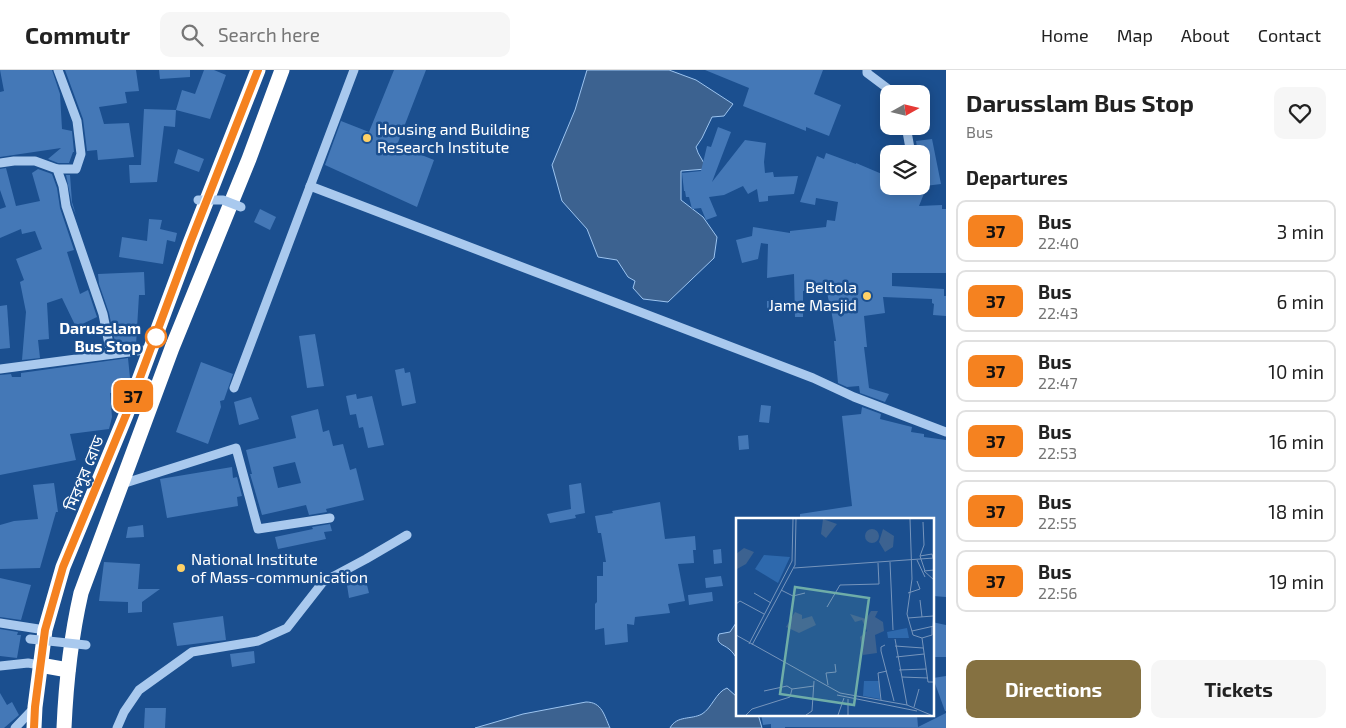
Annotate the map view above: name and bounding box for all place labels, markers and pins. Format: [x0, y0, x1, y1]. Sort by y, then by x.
place label: Housing and Building Research Institute [377, 119, 530, 156]
marker: Housing and Building Research Institute [361, 132, 373, 144]
place label: Beltola Jame Masjid [769, 277, 857, 315]
marker: Beltola Jame Masjid [861, 290, 873, 302]
place label: Darusslam Bus Stop [59, 318, 141, 355]
marker: Darusslam Bus Stop [145, 326, 167, 348]
place label: National Institute of Mass-communication [191, 549, 368, 586]
marker: National Institute of Mass-communication [175, 562, 187, 574]

